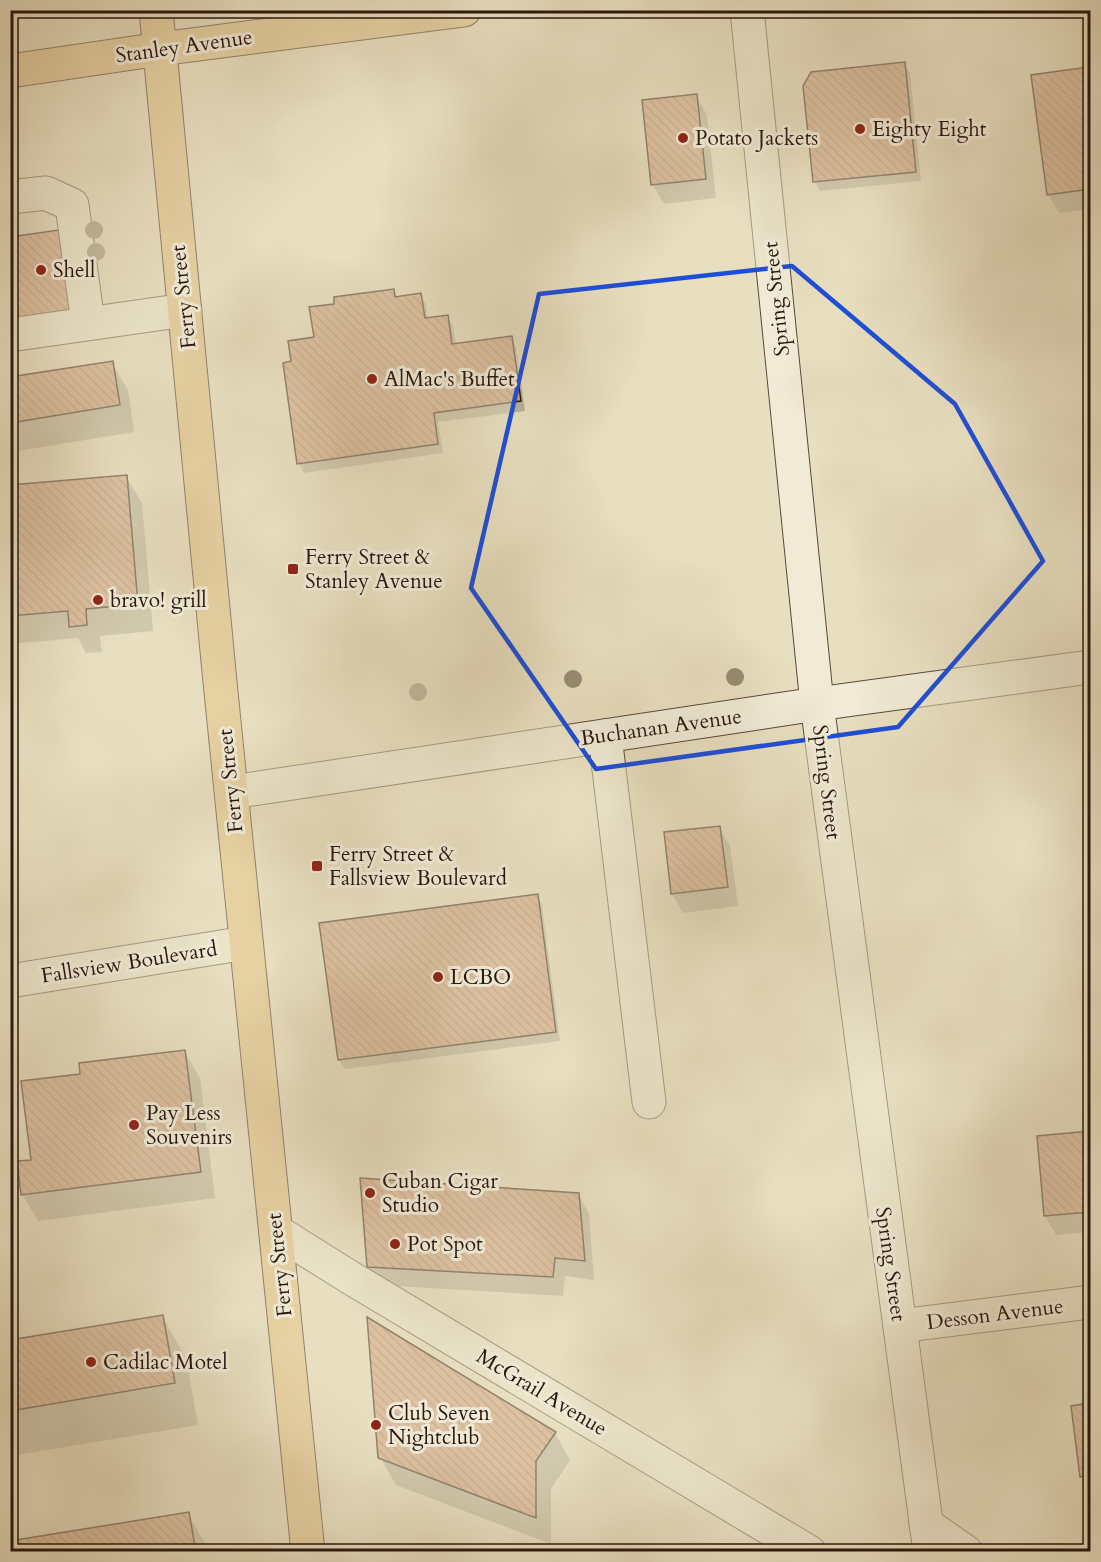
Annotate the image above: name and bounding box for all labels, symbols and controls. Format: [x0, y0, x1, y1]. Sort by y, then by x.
street label: Stanley Avenue [114, 23, 254, 70]
place label: Eighty Eight [872, 115, 987, 144]
marker: Eighty Eight [853, 122, 867, 136]
place label: Potato Jackets [695, 124, 818, 153]
marker: Potato Jackets [676, 131, 690, 145]
street label: Spring Street [756, 240, 797, 358]
street label: Ferry Street [164, 243, 203, 350]
place label: Shell [53, 256, 95, 285]
marker: Shell [34, 263, 48, 277]
place label: AlMac's Buffet [384, 365, 515, 394]
marker: AlMac's Buffet [365, 372, 379, 386]
place label: Ferry Street & Stanley Avenue [305, 543, 443, 596]
marker: Ferry Street & Stanley Avenue [286, 562, 300, 576]
place label: bravo! grill [110, 586, 207, 615]
marker: bravo! grill [91, 593, 105, 607]
street label: Buchanan Avenue [579, 702, 744, 753]
street label: Spring Street [805, 723, 848, 841]
street label: Ferry Street [211, 727, 250, 834]
place label: Ferry Street & Fallsview Boulevard [329, 840, 507, 893]
marker: Ferry Street & Fallsview Boulevard [310, 859, 324, 873]
street label: Fallsview Boulevard [39, 934, 219, 991]
place label: LCBO [450, 963, 511, 992]
marker: LCBO [431, 970, 445, 984]
place label: Pay Less Souvenirs [146, 1099, 232, 1152]
marker: Pay Less Souvenirs [127, 1118, 141, 1132]
place label: Cuban Cigar Studio [382, 1167, 498, 1220]
marker: Cuban Cigar Studio [363, 1186, 377, 1200]
street label: Spring Street [868, 1205, 913, 1323]
street label: Ferry Street [260, 1211, 299, 1318]
place label: Pot Spot [407, 1230, 483, 1259]
marker: Pot Spot [388, 1237, 402, 1251]
street label: Desson Avenue [925, 1292, 1065, 1337]
street label: McGrail Avenue [471, 1342, 613, 1443]
place label: Cadilac Motel [103, 1348, 228, 1377]
marker: Cadilac Motel [84, 1355, 98, 1369]
place label: Club Seven Nightclub [388, 1399, 490, 1452]
marker: Club Seven Nightclub [369, 1418, 383, 1432]

